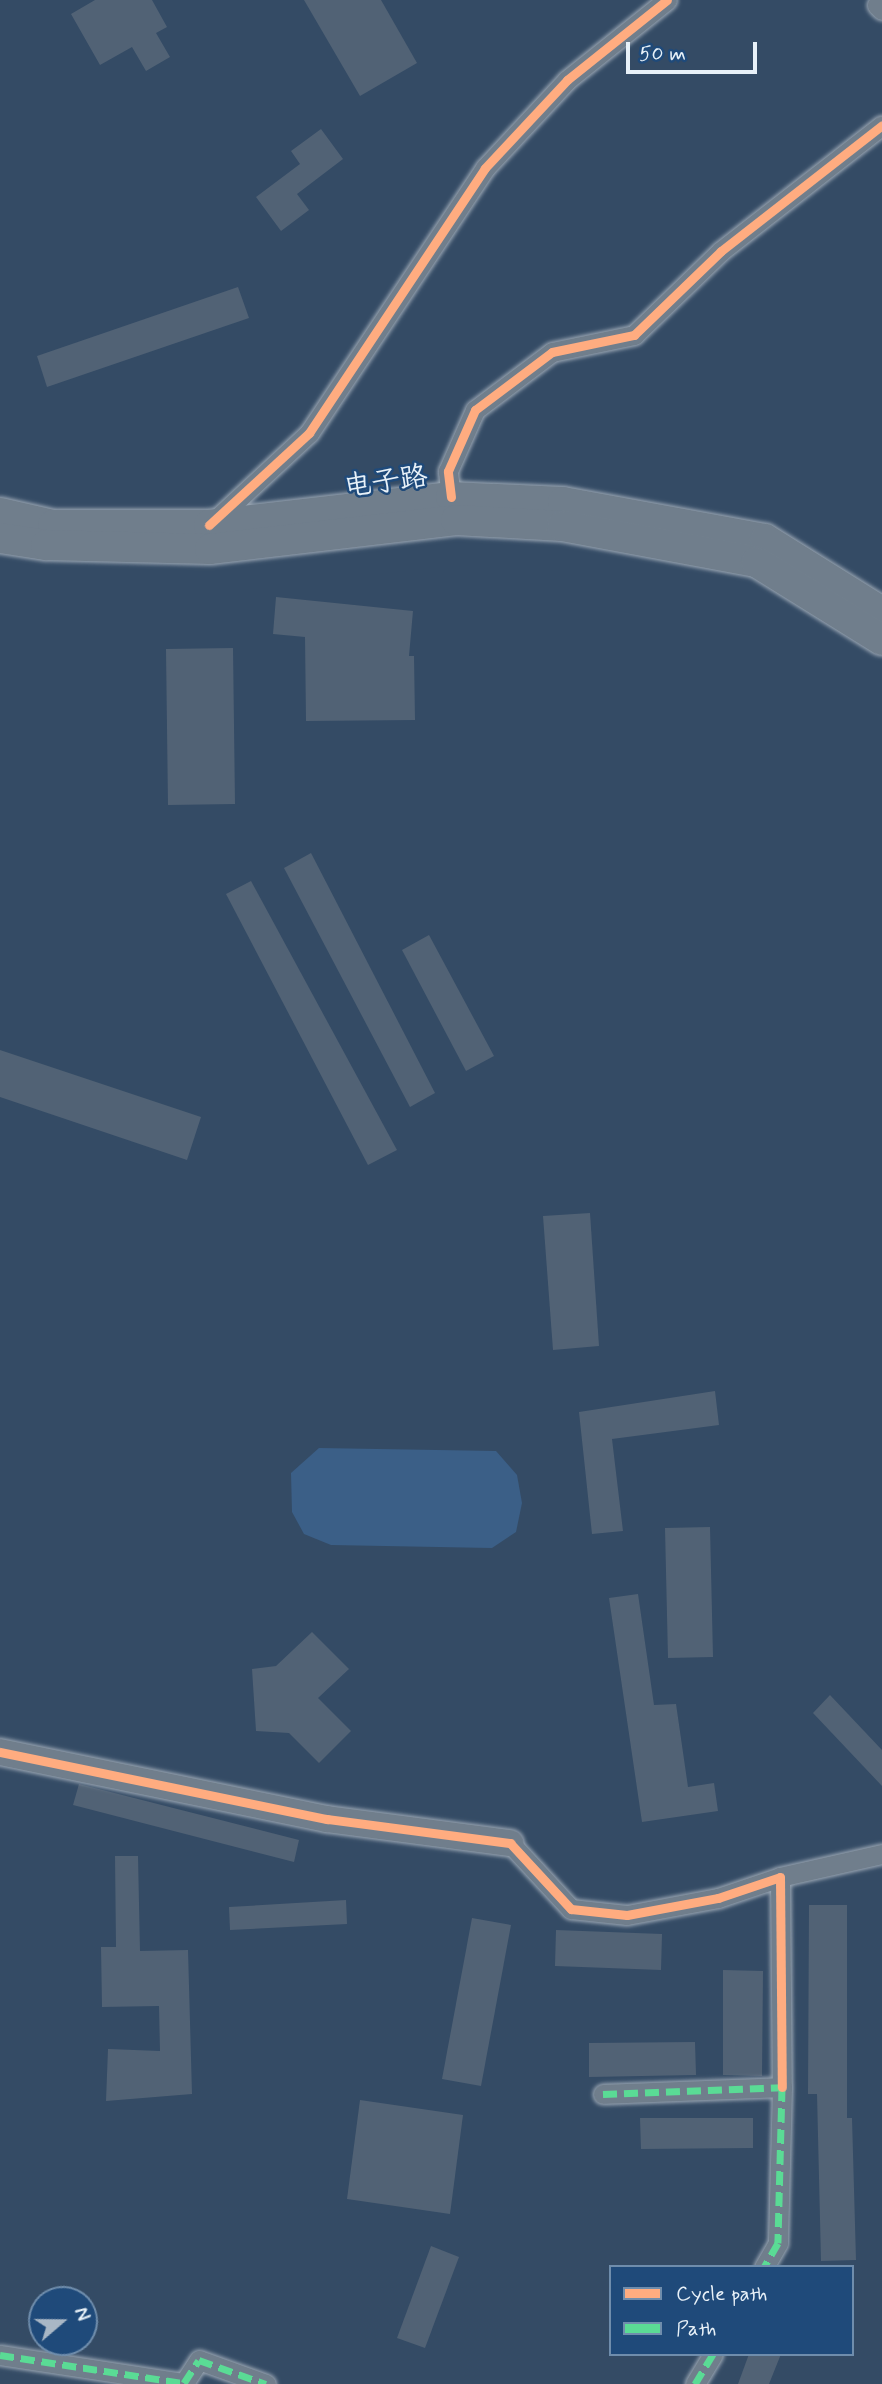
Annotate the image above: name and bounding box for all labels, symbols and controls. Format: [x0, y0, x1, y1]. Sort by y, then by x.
scale bar [630, 28, 761, 72]
text: 50 m [639, 40, 686, 68]
street label: 电子路 [342, 461, 430, 505]
legend [609, 2265, 854, 2356]
text: Cycle path [676, 2280, 767, 2308]
north arrow [28, 2286, 98, 2356]
text: N [67, 2304, 95, 2325]
text: Path [676, 2315, 716, 2343]

